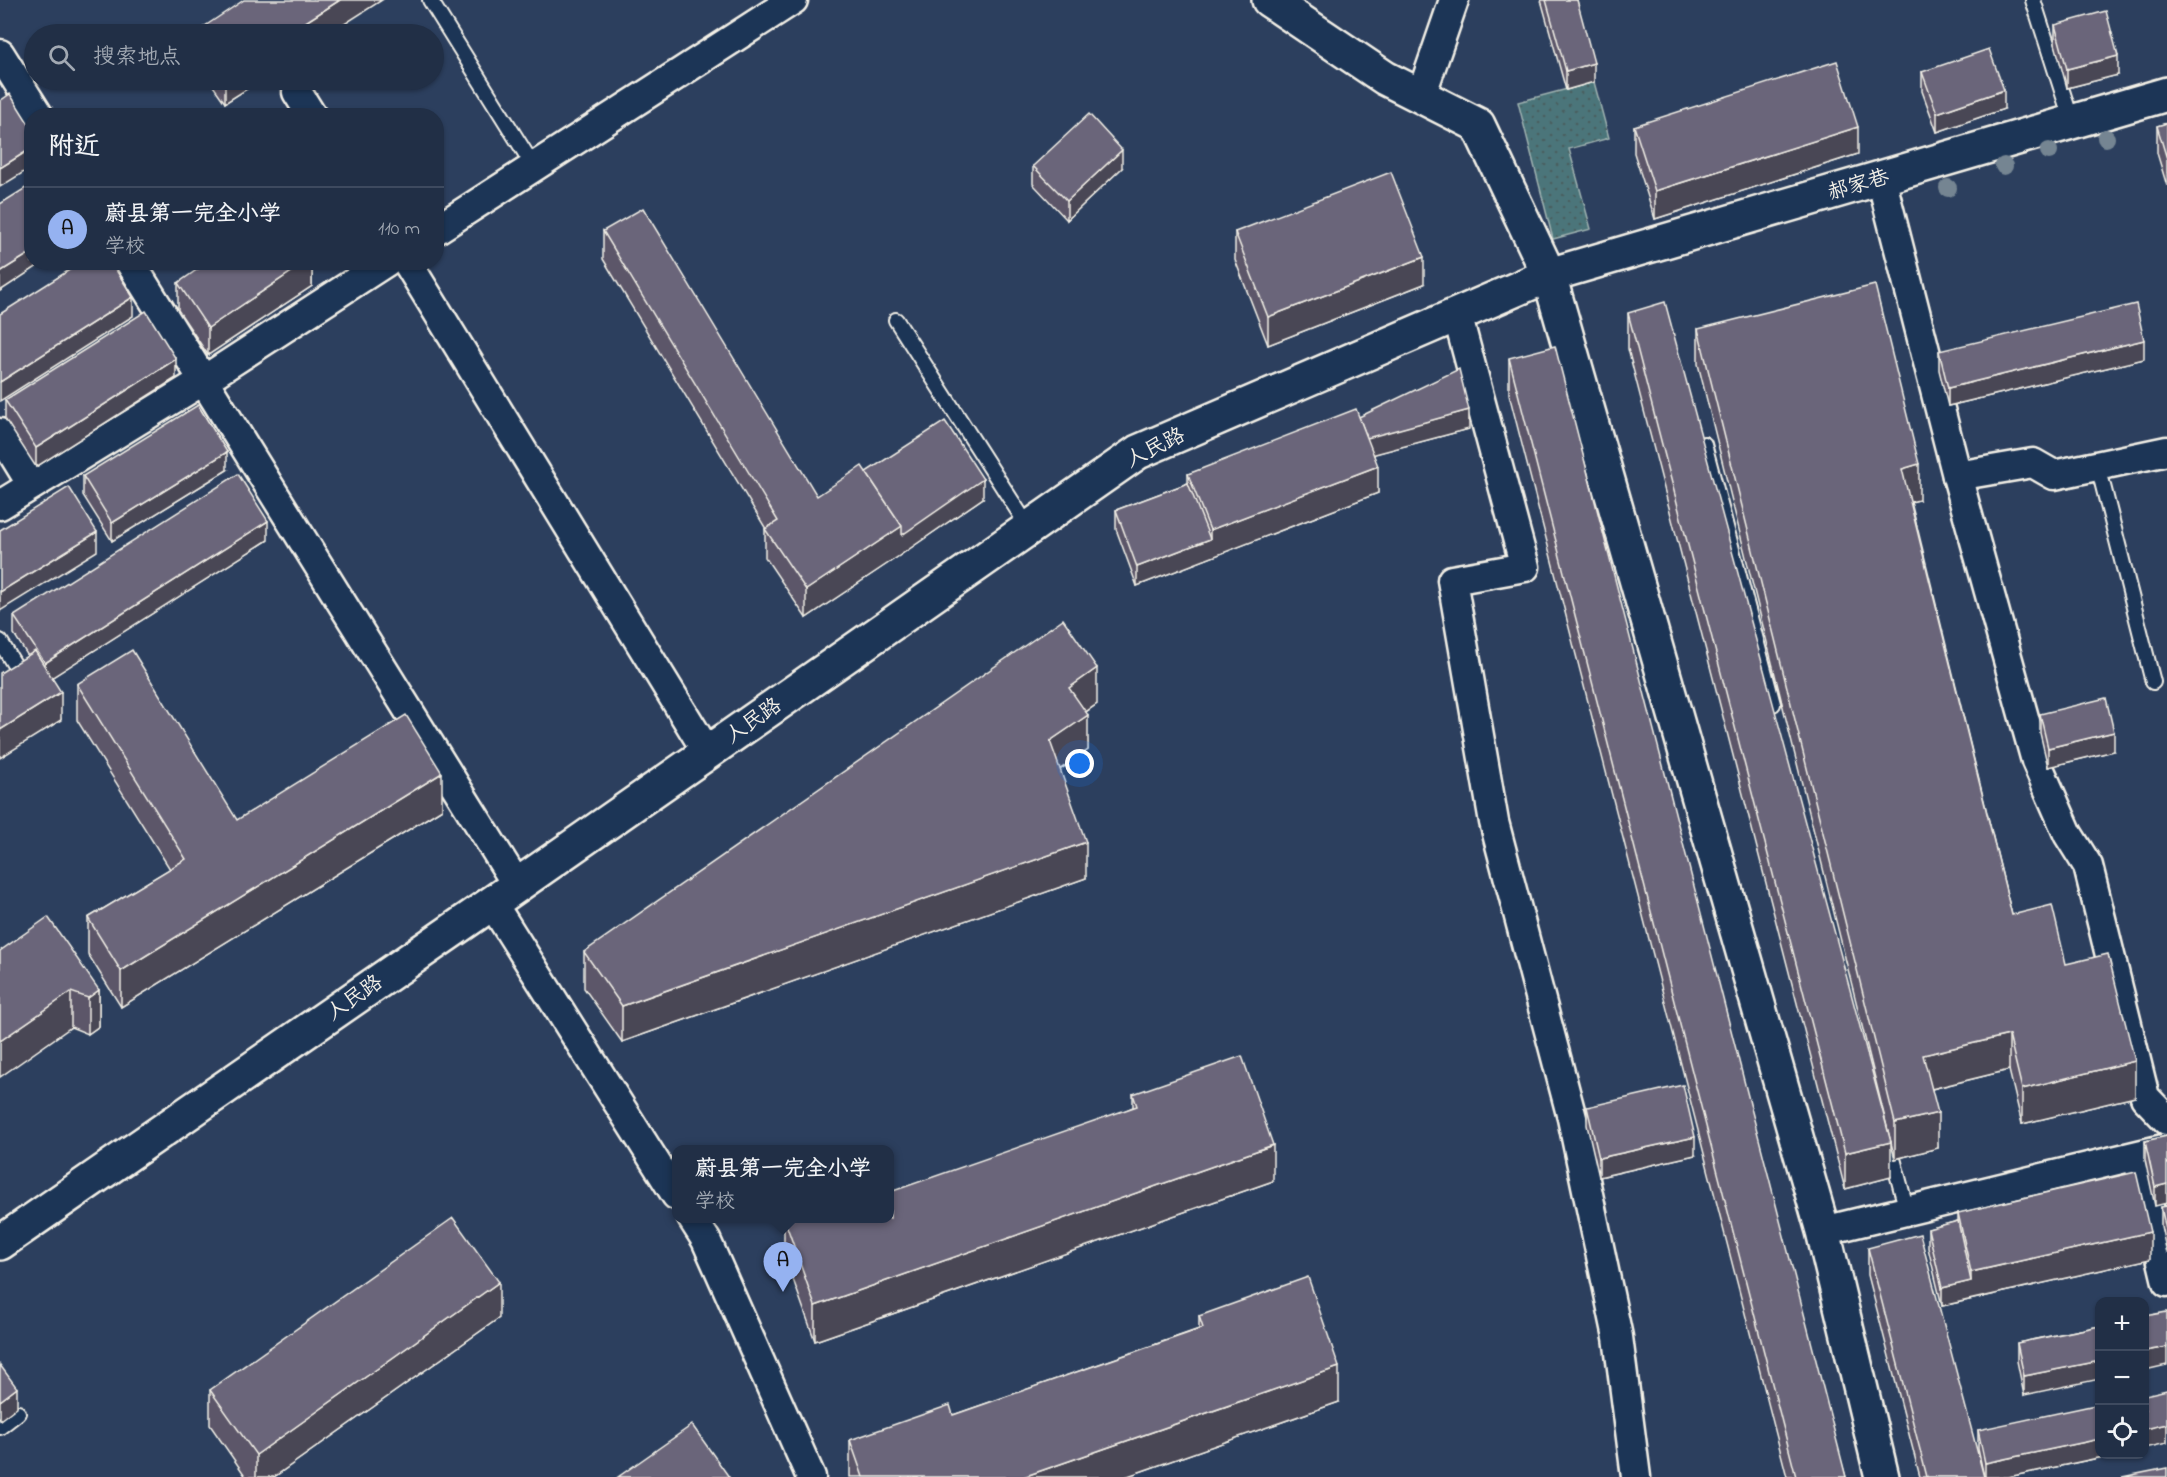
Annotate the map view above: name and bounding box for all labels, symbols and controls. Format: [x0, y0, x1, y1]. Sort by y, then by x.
search box [24, 24, 444, 90]
icon: search [45, 41, 78, 74]
text: 搜索地点 [93, 42, 181, 74]
text: 附近 [48, 129, 100, 167]
street label: 郝家巷 [1824, 163, 1893, 209]
text: 蔚县第一完全小学 [105, 199, 281, 231]
text: A [61, 215, 74, 244]
text: 110 m [378, 215, 420, 244]
text: 学校 [105, 233, 145, 262]
street label: 人民路 [1121, 421, 1191, 476]
street label: 人民路 [720, 691, 789, 752]
your location [1065, 749, 1094, 778]
street label: 人民路 [321, 968, 390, 1029]
popup [672, 1145, 894, 1223]
text: 蔚县第一完全小学 [695, 1154, 871, 1186]
text: 学校 [695, 1188, 735, 1217]
pin: A [764, 1242, 802, 1292]
map controls [2095, 1297, 2149, 1459]
button: + [2095, 1297, 2149, 1351]
button: − [2095, 1351, 2149, 1405]
button: locate [2095, 1405, 2149, 1459]

